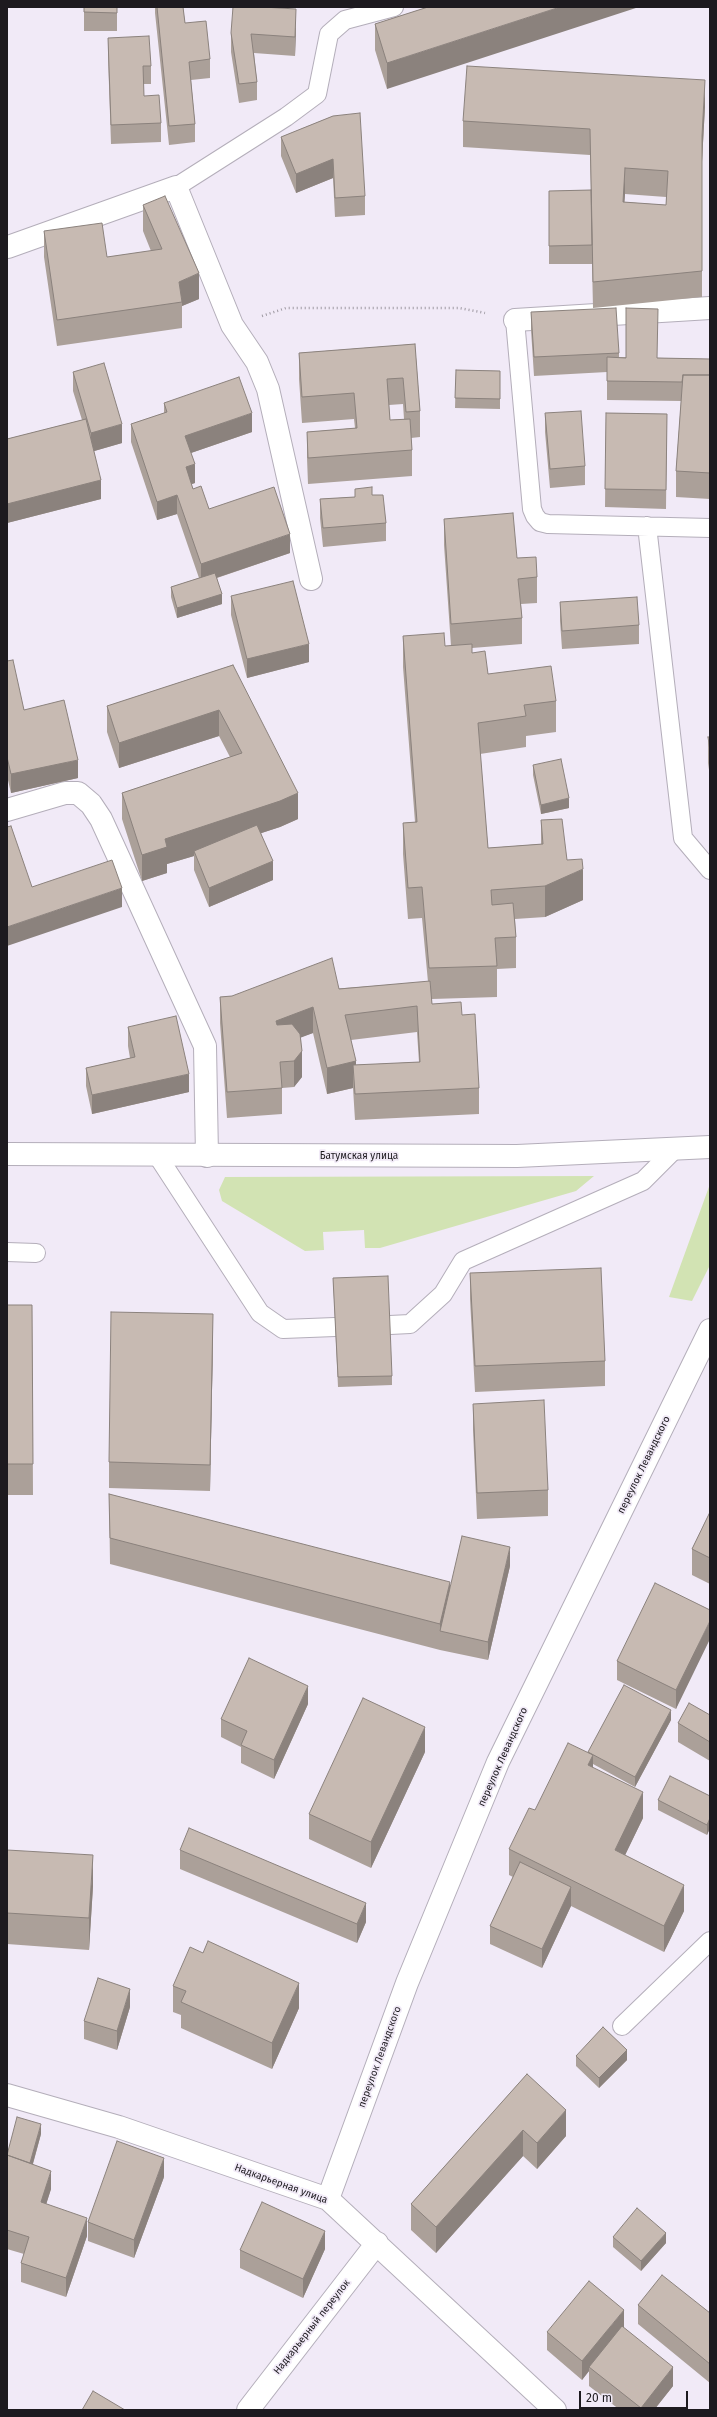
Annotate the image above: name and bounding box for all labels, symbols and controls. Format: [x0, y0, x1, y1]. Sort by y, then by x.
street label: Батумская улица [320, 1150, 398, 1162]
street label: переулок Левандского [615, 1414, 673, 1516]
street label: переулок Левандского [476, 1706, 530, 1808]
street label: переулок Левандского [356, 2005, 404, 2109]
street label: Надкарьерная улица [233, 2162, 329, 2206]
street label: Надкарьерный переулок [271, 2277, 353, 2377]
scale bar [581, 2383, 690, 2409]
text: 20 m [586, 2391, 612, 2405]

